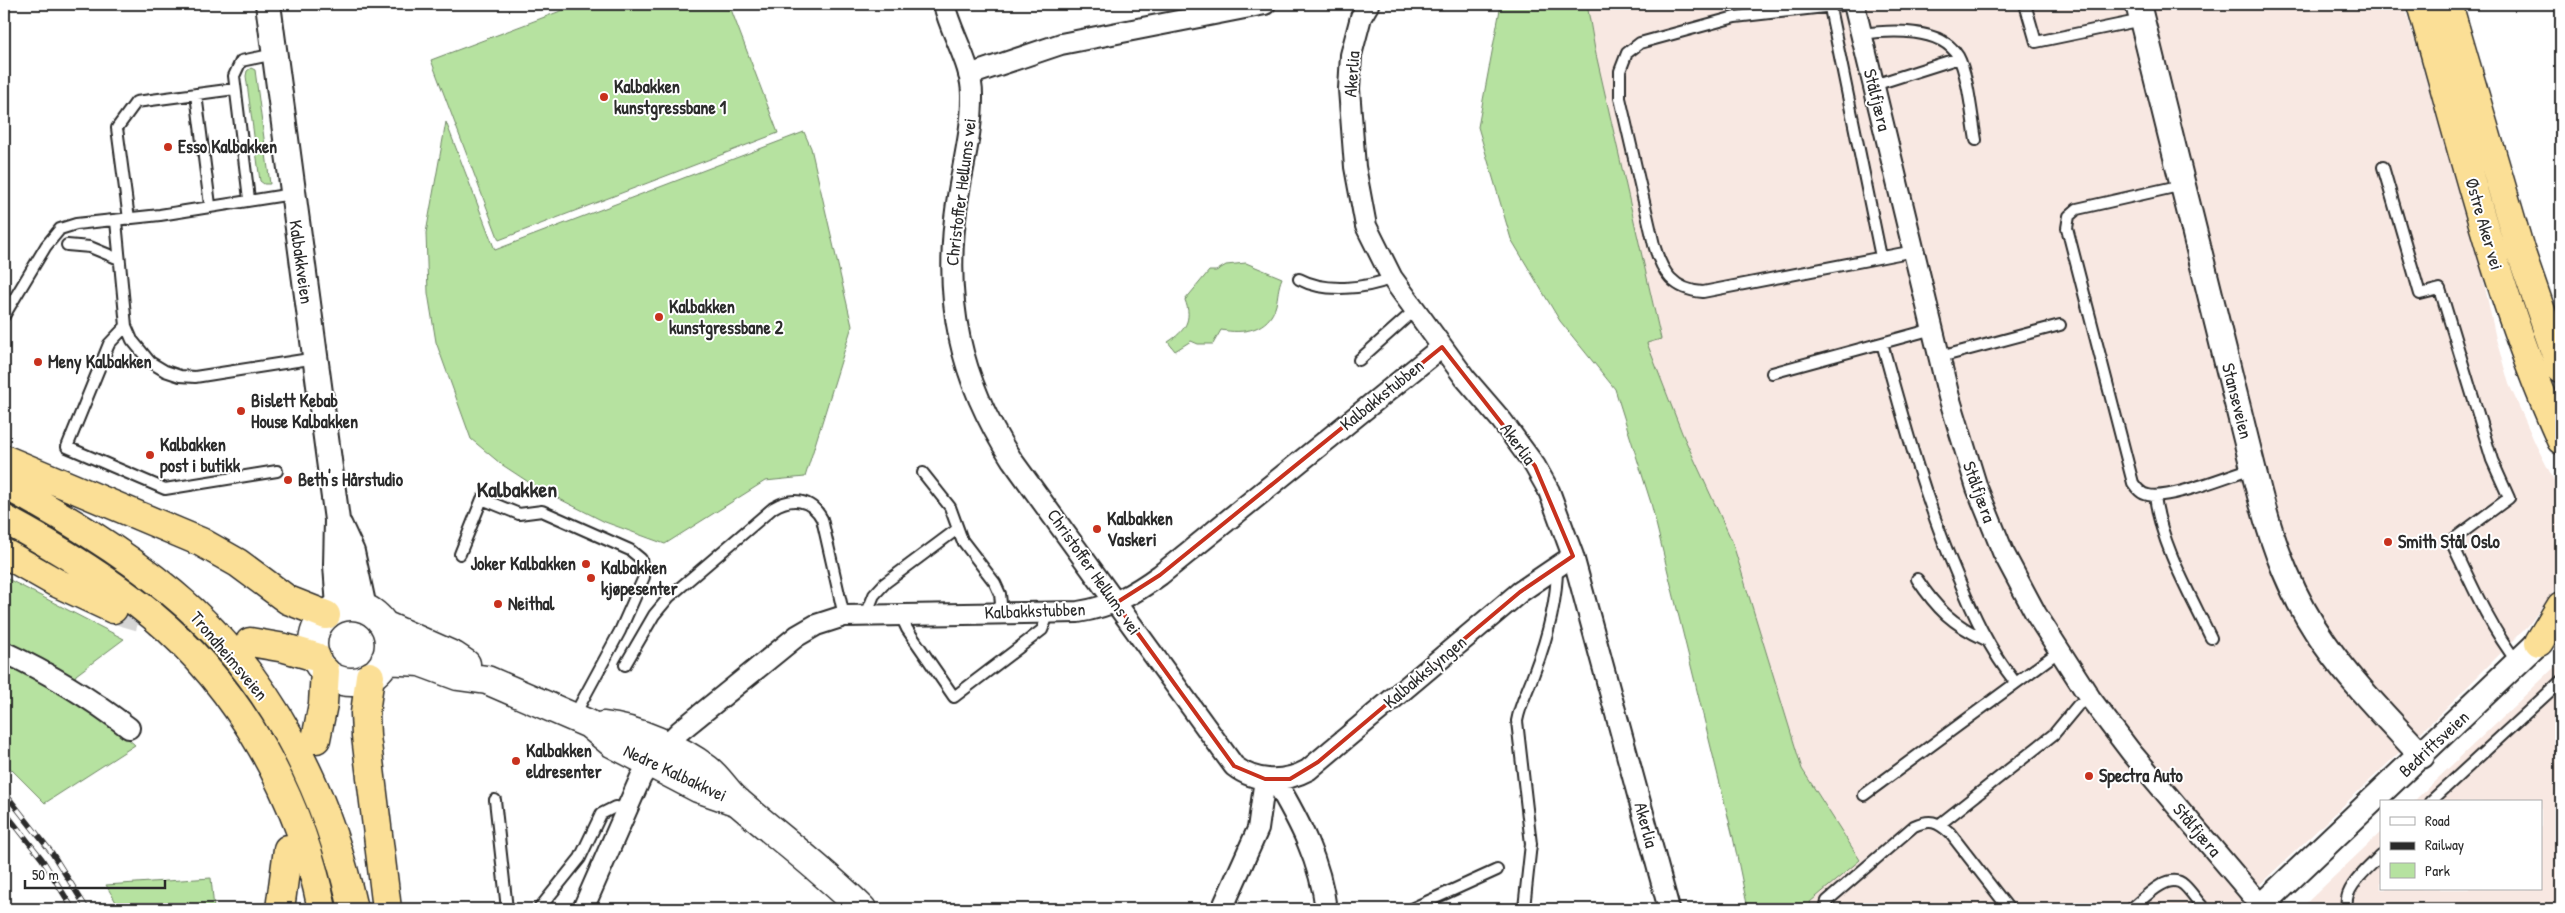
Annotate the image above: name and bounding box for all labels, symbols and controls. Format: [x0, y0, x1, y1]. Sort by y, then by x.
street label: Akerlia [1337, 50, 1366, 98]
street label: Stålfjæra [1858, 66, 1897, 134]
place label: Kalbakken kunstgressbane 1 [614, 74, 727, 121]
marker: Kalbakken kunstgressbane 1 [598, 91, 610, 103]
street label: Christoffer Hellums vei [939, 117, 982, 267]
place label: Esso Kalbakken [178, 134, 277, 159]
marker: Esso Kalbakken [162, 141, 174, 153]
street label: Østre Aker vei [2459, 175, 2510, 273]
street label: Kalbakkveien [283, 218, 320, 305]
place label: Kalbakken kunstgressbane 2 [669, 294, 784, 341]
marker: Kalbakken kunstgressbane 2 [653, 311, 665, 323]
place label: Meny Kalbakken [48, 349, 152, 375]
street label: Kalbakkstubben [1335, 353, 1429, 436]
marker: Meny Kalbakken [32, 356, 44, 368]
street label: Stanseveien [2216, 360, 2259, 441]
place label: Bislett Kebab House Kalbakken [251, 388, 358, 434]
marker: Bislett Kebab House Kalbakken [235, 405, 247, 417]
street label: Akerlia [1495, 418, 1542, 470]
place label: Kalbakken post i butikk [160, 432, 241, 479]
marker: Kalbakken post i butikk [144, 449, 156, 461]
street label: Stålfjæra [1957, 458, 2002, 526]
place label: Beth's Hårstudio [298, 467, 404, 492]
marker: Beth's Hårstudio [282, 474, 294, 486]
district label: Kalbakken [477, 474, 557, 504]
street label: Christoffer Hellums vei [1042, 504, 1147, 640]
place label: Kalbakken Vaskeri [1107, 506, 1173, 552]
marker: Kalbakken Vaskeri [1091, 523, 1103, 535]
place label: Smith Stål Oslo [2398, 529, 2501, 554]
marker: Smith Stål Oslo [2382, 536, 2394, 548]
place label: Joker Kalbakken [470, 551, 576, 576]
place label: Kalbakken kjøpesenter [601, 555, 678, 602]
marker: Joker Kalbakken [580, 558, 592, 570]
marker: Kalbakken kjøpesenter [585, 572, 597, 584]
place label: Neithal [508, 591, 556, 616]
street label: Kalbakkstubben [984, 596, 1086, 625]
marker: Neithal [492, 598, 504, 610]
street label: Trondheimsveien [185, 606, 274, 706]
street label: Kalbakkslyngen [1378, 629, 1472, 714]
street label: Bedriftsveien [2393, 705, 2474, 783]
place label: Kalbakken eldresenter [526, 738, 602, 784]
street label: Nedre Kalbakkvei [620, 738, 731, 807]
marker: Kalbakken eldresenter [510, 755, 522, 767]
place label: Spectra Auto [2099, 763, 2184, 789]
marker: Spectra Auto [2083, 770, 2095, 782]
street label: Stålfjæra [2167, 797, 2227, 862]
street label: Akerlia [1628, 799, 1665, 850]
legend [2380, 800, 2542, 890]
text: Road [2425, 810, 2450, 831]
text: Railway [2425, 834, 2464, 855]
scale bar [25, 858, 165, 890]
text: Park [2425, 860, 2450, 881]
text: 50 m [32, 864, 59, 885]

